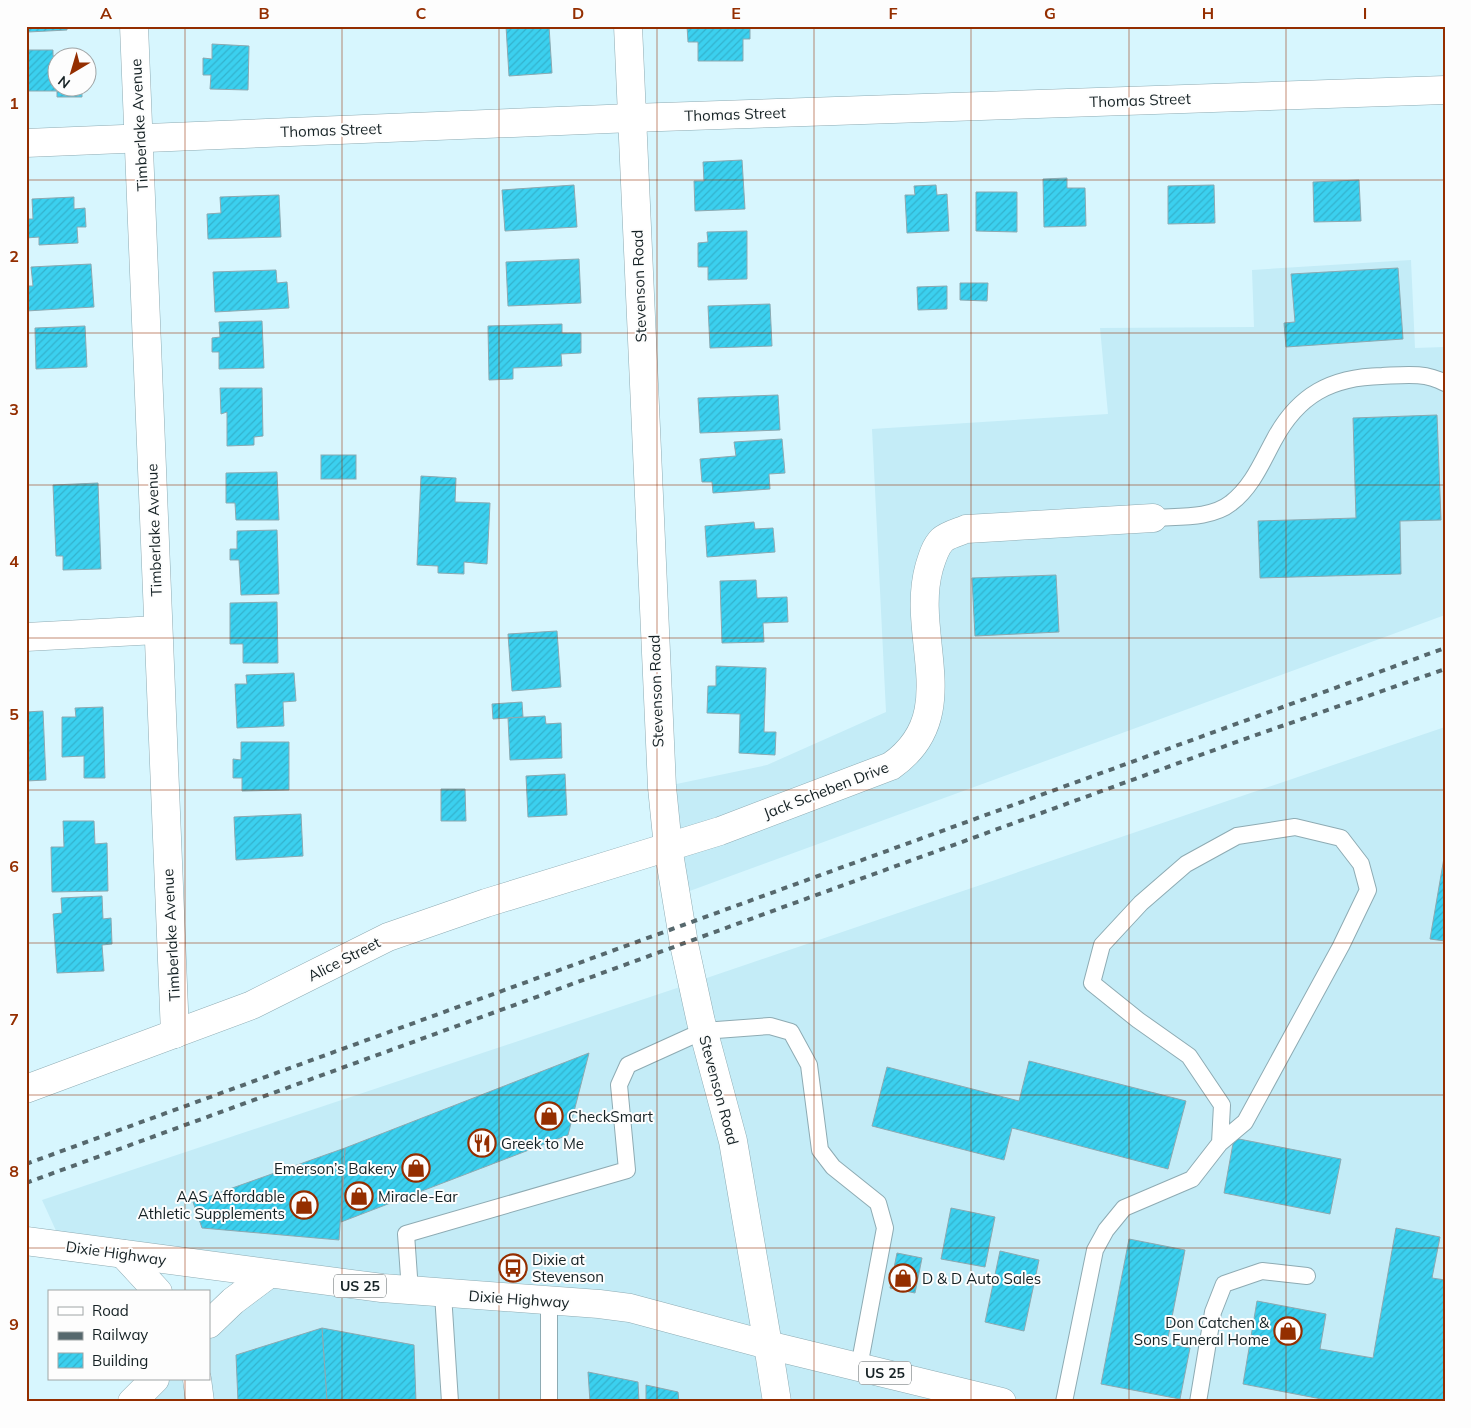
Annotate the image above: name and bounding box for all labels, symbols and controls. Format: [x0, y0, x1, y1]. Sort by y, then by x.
text: A [100, 3, 112, 23]
text: B [258, 3, 270, 23]
text: C [416, 3, 427, 23]
text: D [572, 3, 584, 23]
text: E [731, 3, 741, 23]
text: F [888, 3, 898, 23]
text: G [1044, 3, 1056, 23]
text: H [1202, 3, 1214, 23]
text: I [1363, 3, 1367, 23]
north arrow [48, 48, 98, 98]
street label: Timberlake Avenue [126, 58, 152, 192]
text: N [54, 72, 74, 93]
street label: Thomas Street [1089, 89, 1191, 111]
text: 1 [9, 93, 19, 113]
street label: Thomas Street [684, 103, 786, 125]
street label: Thomas Street [280, 119, 382, 141]
street label: Stevenson Road [628, 229, 650, 343]
text: 2 [9, 246, 19, 266]
text: 3 [9, 399, 19, 419]
street label: Timberlake Avenue [142, 463, 166, 597]
text: 4 [9, 551, 19, 571]
street label: Stevenson Road [645, 634, 667, 748]
text: 5 [9, 704, 19, 724]
street label: Jack Scheben Drive [761, 757, 891, 823]
text: 6 [9, 856, 19, 876]
street label: Timberlake Avenue [158, 868, 184, 1002]
street label: Alice Street [304, 933, 384, 985]
text: 7 [9, 1009, 19, 1029]
street label: Stevenson Road [695, 1033, 743, 1147]
shop icon: CheckSmart [534, 1101, 564, 1131]
place label: CheckSmart [568, 1107, 653, 1126]
restaurant icon: Greek to Me [467, 1128, 497, 1158]
place label: Greek to Me [501, 1134, 584, 1153]
shop icon: Emerson’s Bakery [401, 1153, 431, 1183]
place label: Emerson’s Bakery [274, 1159, 397, 1178]
text: 8 [9, 1161, 19, 1181]
shop icon: Miracle-Ear [344, 1181, 374, 1211]
place label: AAS Affordable Athletic Supplements [138, 1187, 285, 1223]
place label: Miracle-Ear [378, 1187, 458, 1206]
shop icon: AAS Affordable Athletic Supplements [289, 1190, 319, 1220]
street label: Dixie Highway [65, 1237, 167, 1269]
place label: Dixie at Stevenson [532, 1250, 604, 1286]
bus stop icon: Dixie at Stevenson [498, 1253, 528, 1283]
shop icon: D & D Auto Sales [888, 1263, 918, 1293]
place label: D & D Auto Sales [922, 1269, 1041, 1288]
road number: US 25 [334, 1274, 386, 1298]
street label: Dixie Highway [468, 1286, 570, 1312]
legend [48, 1290, 210, 1380]
text: Road [92, 1301, 129, 1320]
place label: Don Catchen & Sons Funeral Home [1134, 1313, 1270, 1349]
text: 9 [9, 1314, 19, 1334]
shop icon: Don Catchen & Sons Funeral Home [1273, 1316, 1303, 1346]
text: Railway [92, 1325, 148, 1344]
text: Building [92, 1351, 148, 1370]
road number: US 25 [859, 1362, 911, 1385]

